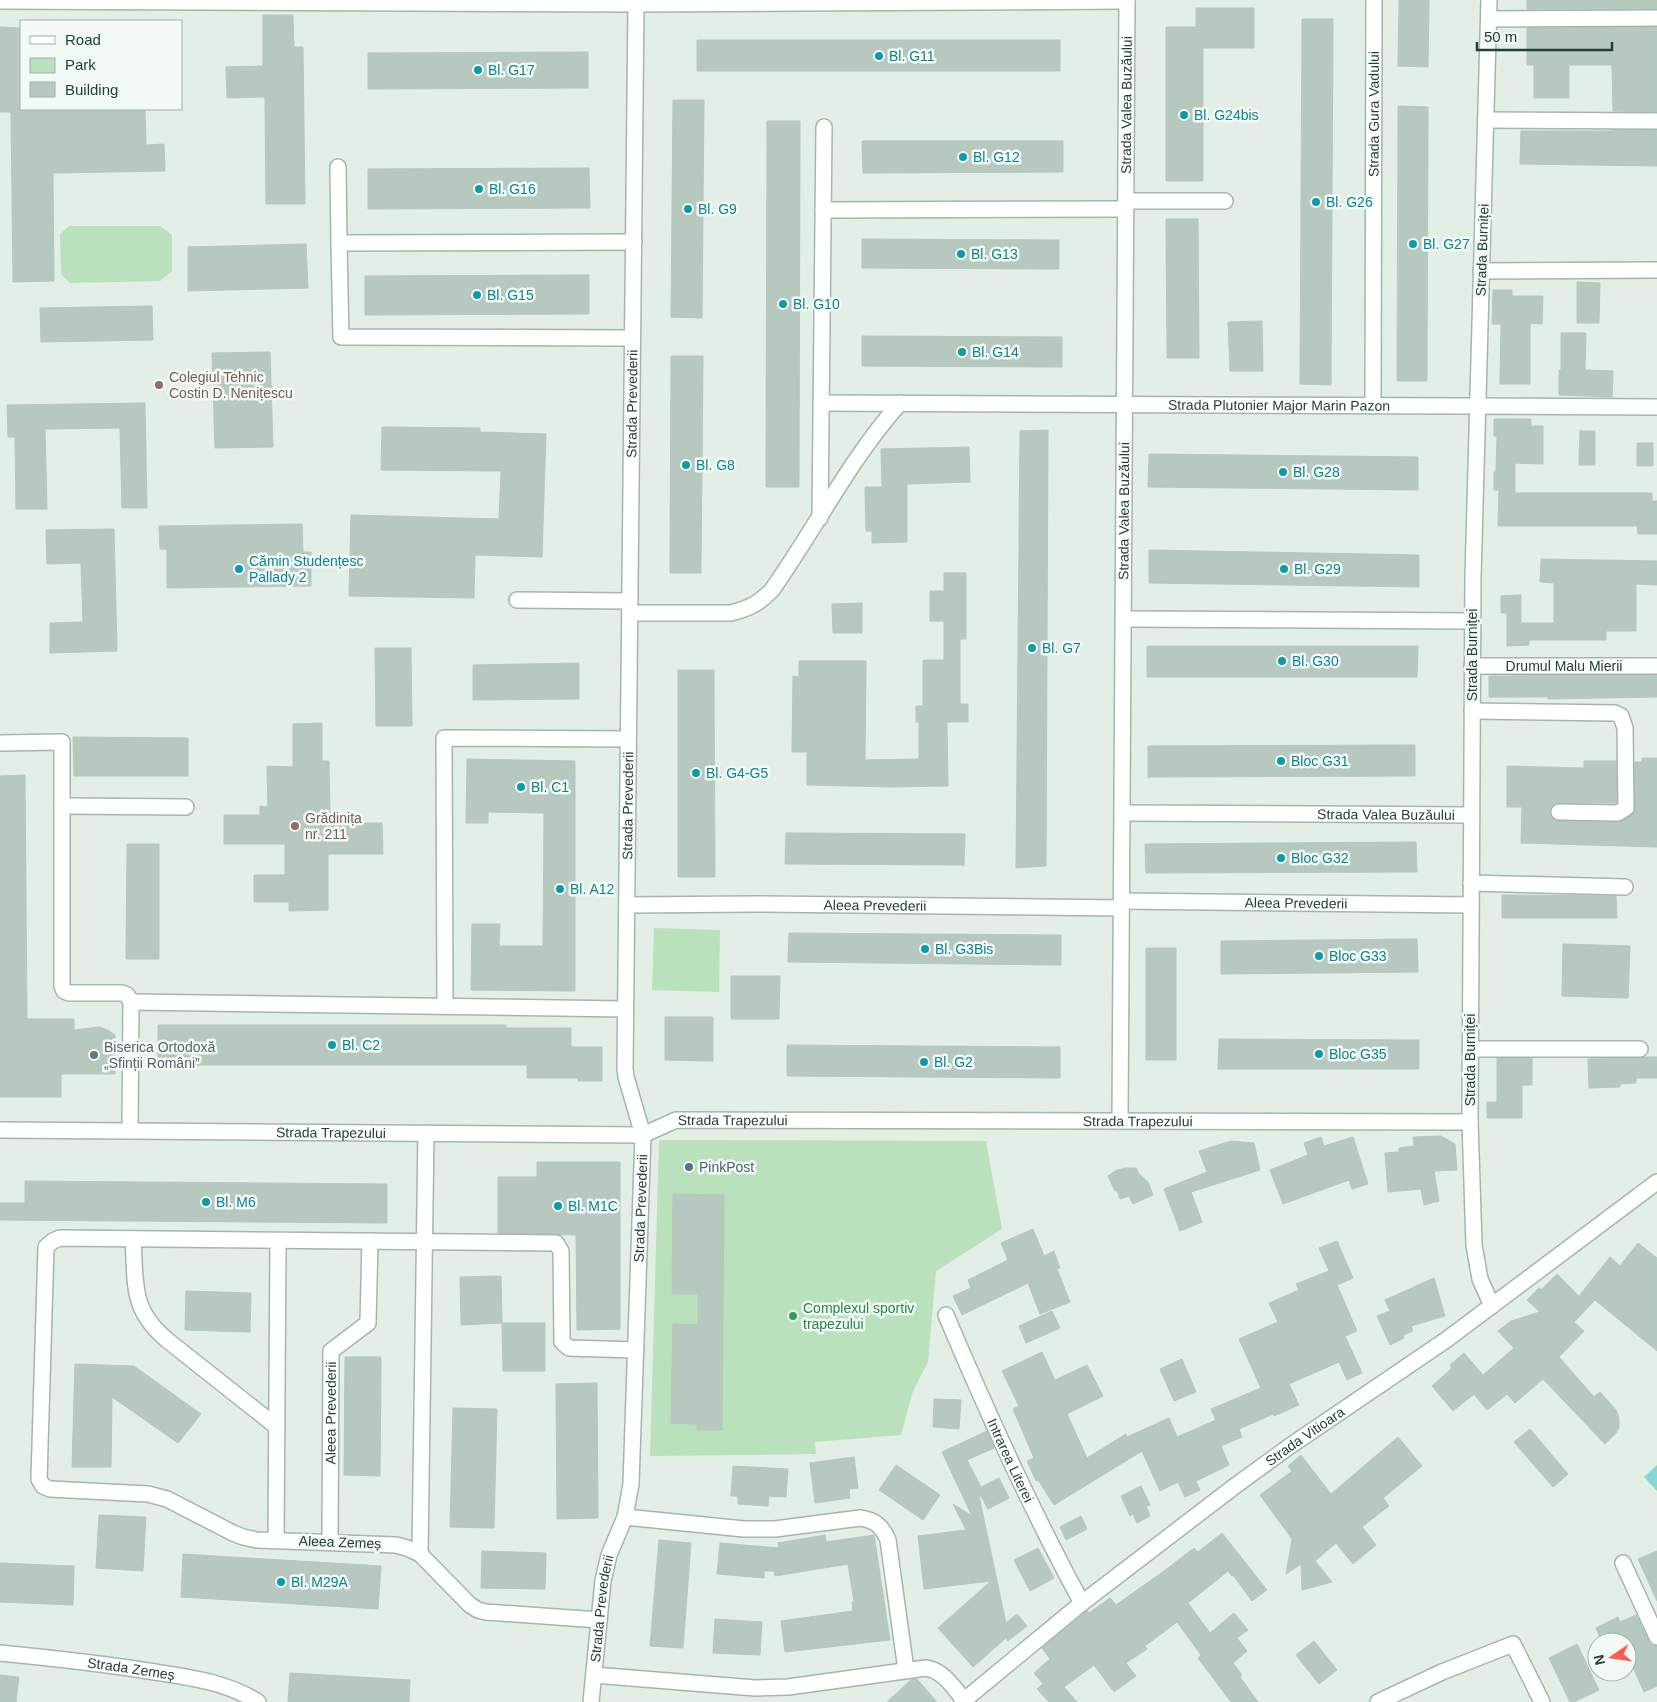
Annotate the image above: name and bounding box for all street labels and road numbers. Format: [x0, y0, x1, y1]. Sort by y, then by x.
street label: Strada Valea Buzăului [1118, 36, 1135, 174]
street label: Strada Gura Vadului [1366, 51, 1382, 177]
street label: Strada Burniței [1472, 203, 1492, 297]
street label: Strada Prevederii [623, 350, 640, 458]
street label: Strada Plutonier Major Marin Pazon [1168, 397, 1390, 414]
street label: Strada Valea Buzăului [1115, 442, 1132, 580]
street label: Strada Burniței [1464, 609, 1480, 701]
street label: Drumul Malu Mierii [1506, 658, 1622, 674]
street label: Strada Prevederii [619, 752, 636, 860]
street label: Strada Valea Buzăului [1317, 806, 1455, 823]
street label: Aleea Prevederii [1244, 894, 1348, 912]
street label: Aleea Prevederii [823, 897, 927, 914]
street label: Strada Burniței [1462, 1014, 1478, 1106]
street label: Strada Trapezului [678, 1112, 788, 1128]
street label: Strada Trapezului [1083, 1113, 1193, 1129]
street label: Strada Trapezului [276, 1124, 386, 1141]
street label: Strada Prevederii [631, 1154, 650, 1263]
street label: Aleea Prevederii [322, 1362, 339, 1464]
street label: Strada Vitioara [1262, 1403, 1348, 1469]
street label: Intrarea Literei [984, 1416, 1037, 1505]
street label: Aleea Zemeș [299, 1533, 381, 1551]
street label: Strada Prevederii [587, 1553, 617, 1663]
street label: Strada Zemeș [86, 1655, 176, 1683]

